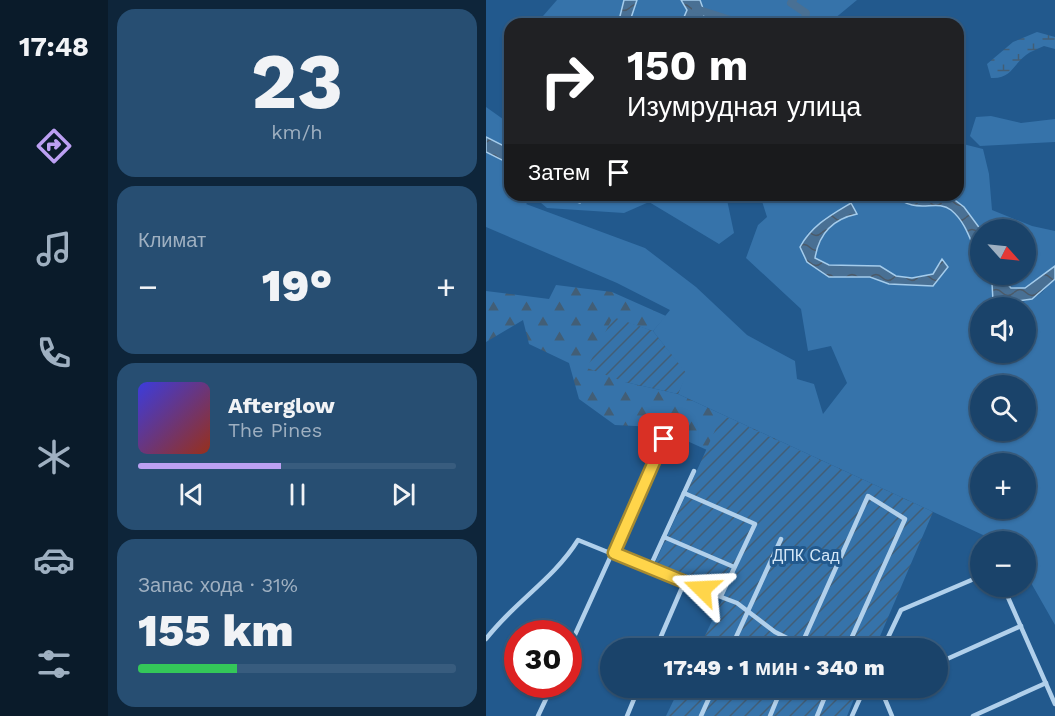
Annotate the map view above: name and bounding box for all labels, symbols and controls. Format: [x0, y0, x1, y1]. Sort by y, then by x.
text: 17:48 [19, 31, 89, 63]
text: 23 [251, 35, 343, 127]
text: 150 m [627, 41, 748, 90]
icon: right [528, 42, 606, 120]
text: Изумрудная улица [627, 91, 861, 123]
text: km/h [271, 120, 323, 144]
icon: directions [33, 125, 75, 167]
icon: arrive [602, 156, 635, 189]
text: Затем [528, 160, 590, 185]
north arrow [970, 219, 1036, 285]
map controls [970, 219, 1036, 597]
icon: music [33, 228, 75, 270]
text: Климат [138, 228, 206, 252]
text: 19° [262, 259, 332, 312]
text: − [138, 267, 158, 306]
text: + [436, 267, 456, 306]
button: sound [970, 297, 1036, 363]
icon: phone [33, 332, 75, 374]
button: search [970, 375, 1036, 441]
text: Afterglow [228, 393, 335, 418]
pin [638, 413, 689, 464]
text: The Pines [228, 418, 322, 442]
icon: arrive [647, 422, 680, 455]
icon: climate [33, 436, 75, 478]
button: + [970, 453, 1036, 519]
icon: previous [175, 478, 208, 511]
icon: pause [281, 478, 314, 511]
icon: next [387, 478, 420, 511]
button: − [970, 531, 1036, 597]
icon: car [33, 539, 75, 581]
park label: ДПК Сад [772, 546, 840, 565]
position arrow [670, 557, 734, 621]
text: Запас хода · 31% [138, 573, 298, 597]
text: 155 km [138, 604, 294, 657]
speed limit sign: 30 [504, 620, 582, 698]
icon: filters [33, 643, 75, 685]
text: 17:49 · 1 мин · 340 m [663, 655, 885, 680]

